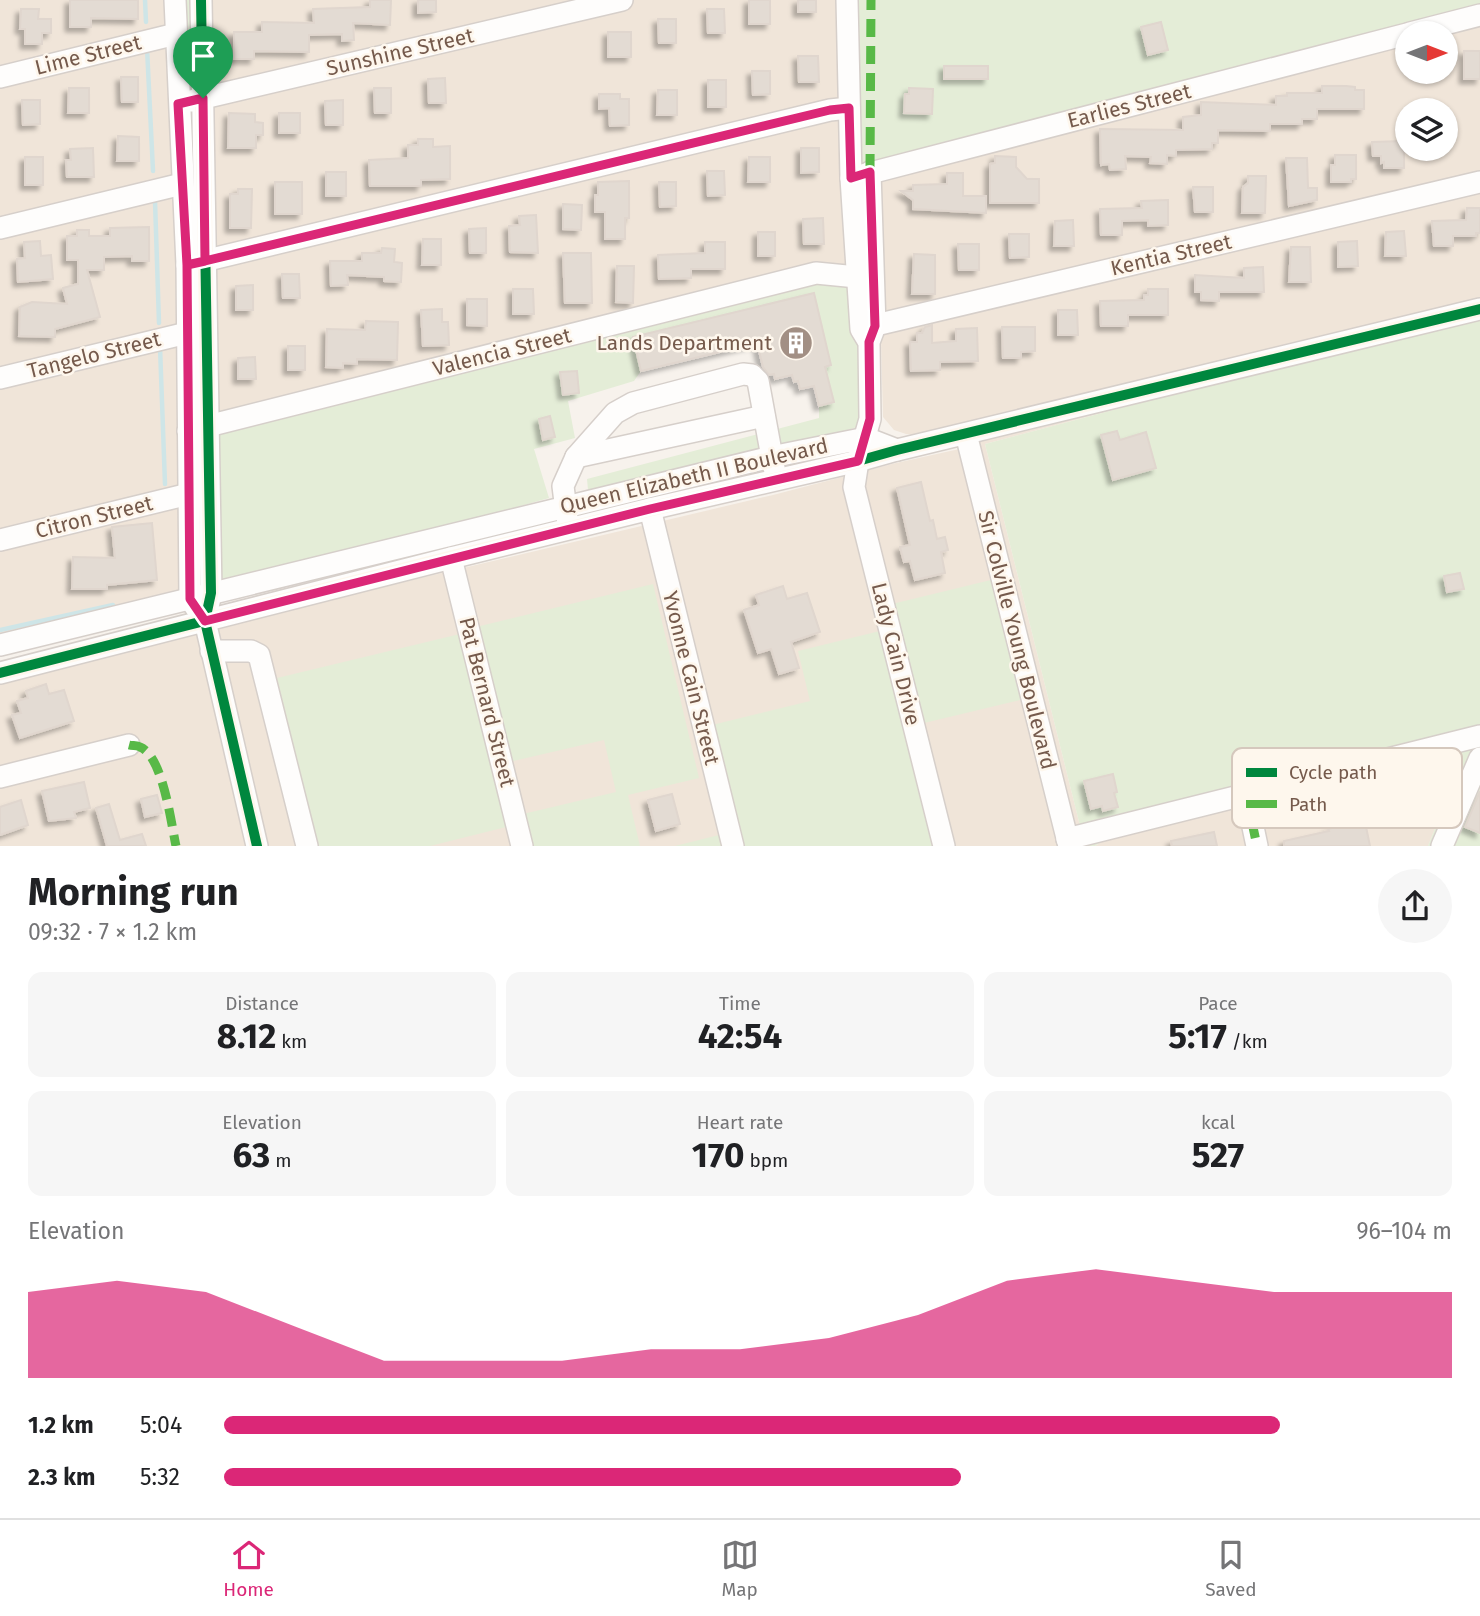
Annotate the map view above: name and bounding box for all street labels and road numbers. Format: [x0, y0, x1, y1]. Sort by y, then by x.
street label: Sunshine Street [324, 22, 477, 82]
street label: Lime Street [32, 29, 144, 81]
street label: Earlies Street [1065, 78, 1194, 134]
street label: Kentia Street [1108, 228, 1234, 282]
street label: Valencia Street [430, 322, 574, 382]
street label: Tangelo Street [25, 326, 164, 384]
street label: Queen Elizabeth II Boulevard [557, 432, 831, 520]
street label: Citron Street [33, 490, 156, 544]
street label: Sir Colville Young Boulevard [972, 508, 1062, 772]
street label: Lady Cain Drive [866, 580, 926, 728]
street label: Yvonne Cain Street [657, 588, 725, 768]
street label: Pat Bernard Street [453, 614, 521, 790]

